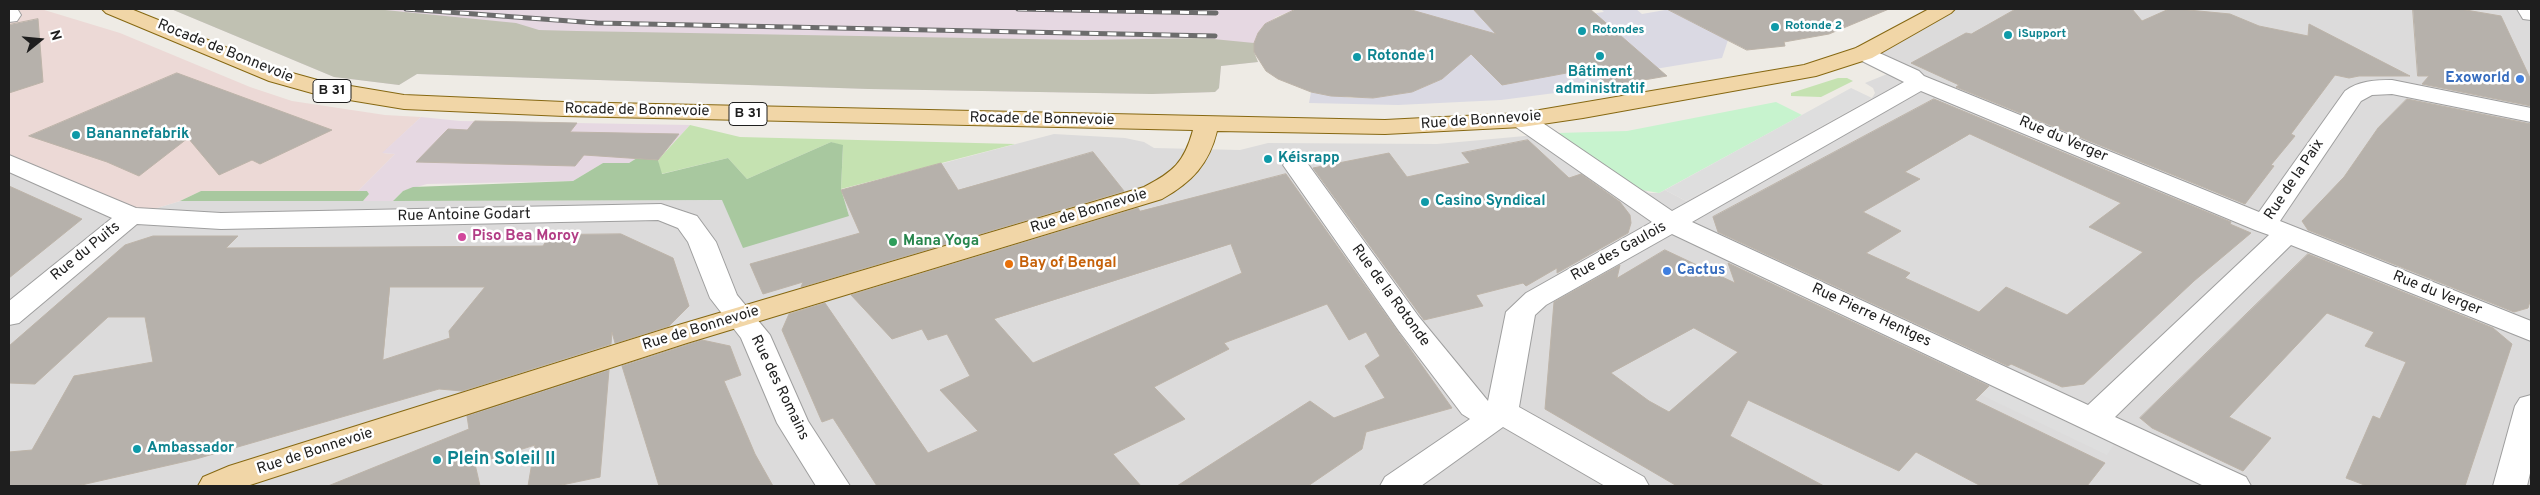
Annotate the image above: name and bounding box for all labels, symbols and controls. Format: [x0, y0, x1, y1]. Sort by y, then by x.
north arrow [15, 15, 65, 65]
street label: Rocade de Bonnevoie [154, 17, 296, 87]
place label: Rotonde 2 [1785, 20, 1842, 34]
marker: Rotonde 2 [1769, 21, 1781, 33]
place label: Rotondes [1592, 24, 1644, 38]
marker: Rotondes [1576, 25, 1588, 37]
text: N [45, 28, 64, 43]
place label: iSupport [2018, 28, 2066, 42]
marker: iSupport [2002, 29, 2014, 41]
place label: Rotonde 1 [1367, 48, 1435, 66]
marker: Bâtiment administratif [1594, 50, 1606, 62]
marker: Rotonde 1 [1351, 51, 1363, 63]
place label: Bâtiment administratif [1555, 64, 1645, 99]
place label: Exoworld [2445, 70, 2510, 88]
marker: Exoworld [2514, 73, 2526, 85]
road number: B 31 [313, 80, 351, 102]
street label: Rocade de Bonnevoie [564, 101, 710, 121]
road number: B 31 [729, 102, 767, 126]
street label: Rue de Bonnevoie [1420, 108, 1542, 134]
street label: Rocade de Bonnevoie [969, 110, 1115, 130]
street label: Rue du Verger [2016, 113, 2110, 167]
place label: Banannefabrik [86, 126, 189, 144]
marker: Banannefabrik [70, 129, 82, 141]
street label: Rue de la Paix [2261, 136, 2329, 224]
place label: Kéisrapp [1278, 150, 1340, 168]
marker: Kéisrapp [1262, 153, 1274, 165]
street label: Rue de Bonnevoie [1029, 186, 1149, 238]
place label: Casino Syndical [1435, 193, 1546, 211]
marker: Casino Syndical [1419, 196, 1431, 208]
street label: Rue Antoine Godart [397, 206, 531, 226]
street label: Rue des Gaulois [1568, 218, 1670, 286]
street label: Rue du Puits [48, 219, 124, 285]
place label: Piso Bea Moroy [472, 228, 579, 246]
marker: Piso Bea Moroy [456, 231, 468, 243]
place label: Mana Yoga [903, 233, 979, 251]
marker: Mana Yoga [887, 236, 899, 248]
street label: Rue de la Rotonde [1347, 241, 1433, 351]
place label: Bay of Bengal [1019, 255, 1117, 273]
marker: Bay of Bengal [1003, 258, 1015, 270]
place label: Cactus [1677, 262, 1725, 280]
marker: Cactus [1661, 265, 1673, 277]
street label: Rue du Verger [2390, 268, 2484, 320]
street label: Rue Pierre Hentges [1808, 280, 1934, 352]
street label: Rue de Bonnevoie [641, 303, 761, 355]
street label: Rue des Romains [746, 333, 812, 443]
street label: Rue de Bonnevoie [255, 425, 375, 479]
place label: Ambassador [147, 440, 234, 458]
marker: Ambassador [131, 443, 143, 455]
place label: Plein Soleil II [447, 449, 556, 471]
marker: Plein Soleil II [431, 454, 443, 466]

